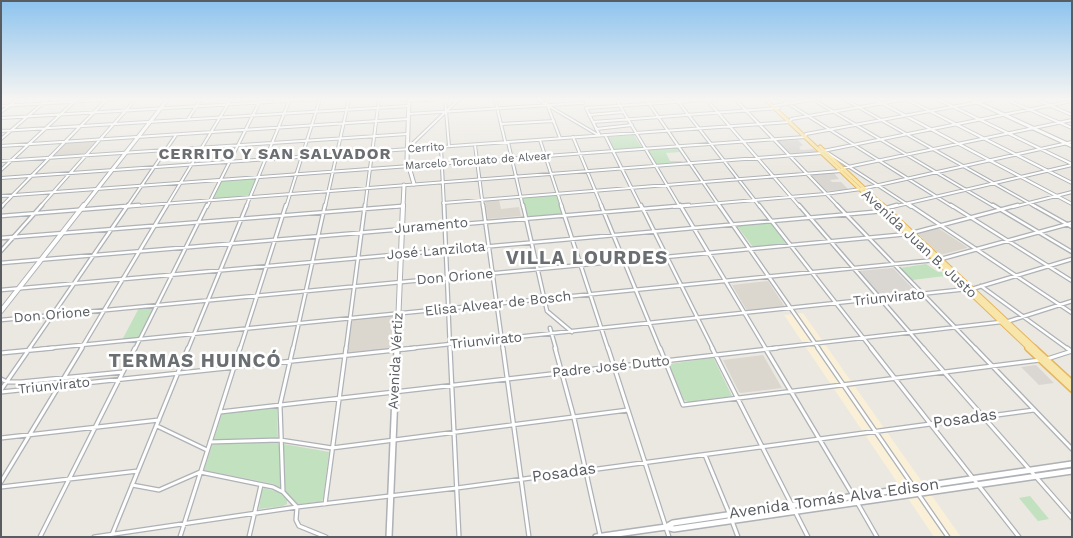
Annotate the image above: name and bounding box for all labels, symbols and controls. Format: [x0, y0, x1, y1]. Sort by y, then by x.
street label: Cerrito [407, 140, 445, 156]
district label: CERRITO Y SAN SALVADOR [156, 144, 394, 164]
street label: Marcelo Torcuato de Alvear [404, 149, 552, 173]
street label: Avenida Juan B. Justo [858, 186, 980, 302]
street label: Juramento [393, 214, 469, 238]
street label: José Lanzilota [386, 238, 486, 264]
district label: VILLA LOURDES [504, 247, 670, 269]
street label: Don Orione [416, 265, 494, 289]
street label: Triunvirato [852, 286, 926, 310]
street label: Elisa Alvear de Bosch [424, 288, 572, 320]
street label: Don Orione [13, 303, 91, 327]
street label: Avenida Vértiz [385, 312, 407, 410]
street label: Triunvirato [449, 329, 523, 353]
district label: TERMAS HUINCÓ [107, 350, 283, 372]
street label: Padre José Dutto [551, 352, 671, 382]
street label: Triunvirato [17, 374, 91, 398]
street label: Posadas [932, 405, 998, 433]
street label: Posadas [531, 459, 597, 487]
street label: Avenida Tomás Alva Edison [728, 475, 940, 523]

